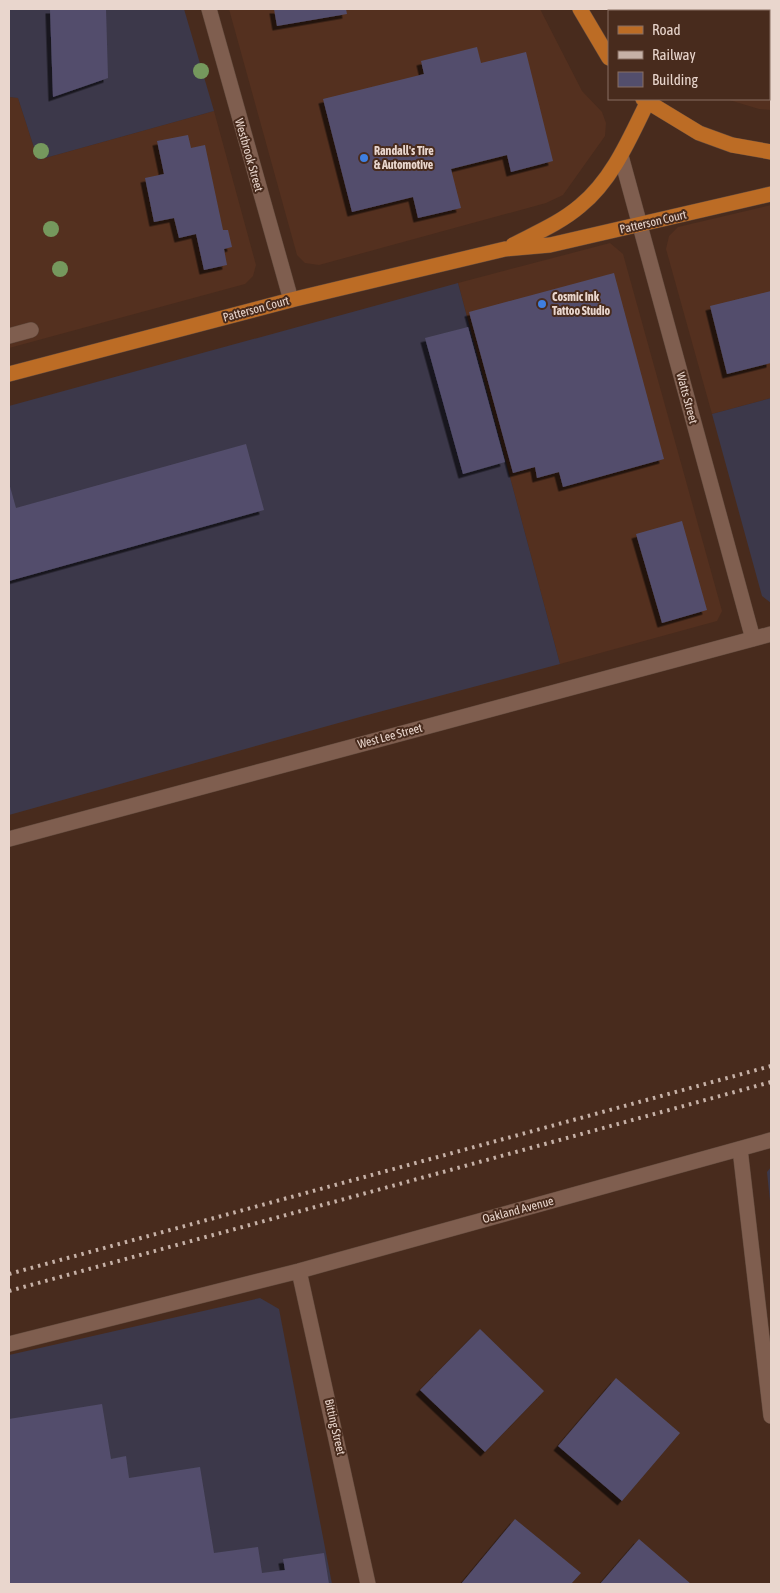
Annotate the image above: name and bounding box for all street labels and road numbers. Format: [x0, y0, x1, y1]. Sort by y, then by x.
street label: Westbrook Street [232, 117, 266, 194]
street label: Patterson Court [618, 207, 688, 236]
street label: Patterson Court [221, 293, 291, 325]
street label: Watts Street [673, 371, 701, 426]
street label: West Lee Street [356, 720, 424, 751]
street label: Oakland Avenue [481, 1194, 555, 1226]
street label: Bitting Street [322, 1398, 348, 1457]

